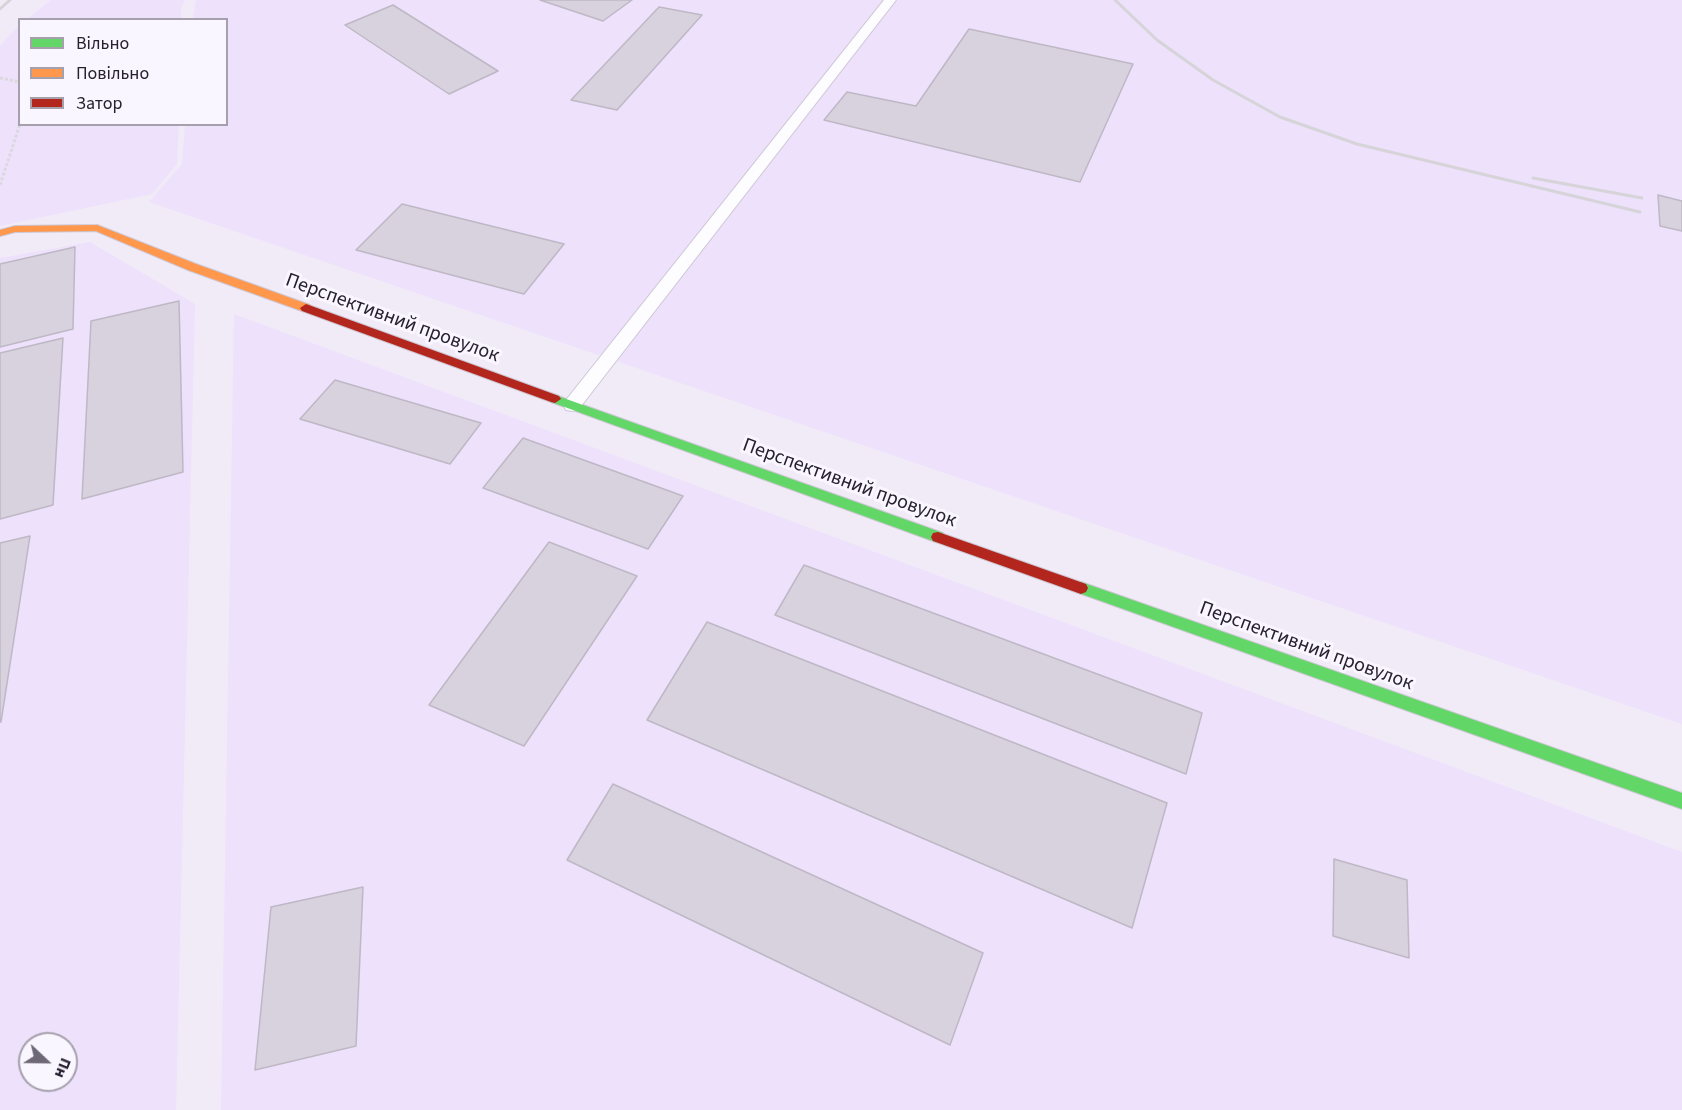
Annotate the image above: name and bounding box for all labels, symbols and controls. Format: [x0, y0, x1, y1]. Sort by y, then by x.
legend [18, 18, 228, 126]
text: Вільно [76, 31, 129, 56]
text: Повільно [76, 61, 149, 86]
text: Затор [76, 91, 123, 116]
street label: Перспективний провулок [282, 269, 502, 369]
street label: Перспективний провулок [739, 434, 959, 534]
street label: Перспективний провулок [1196, 597, 1416, 697]
north arrow [18, 1032, 78, 1092]
text: Пн [49, 1055, 77, 1081]

